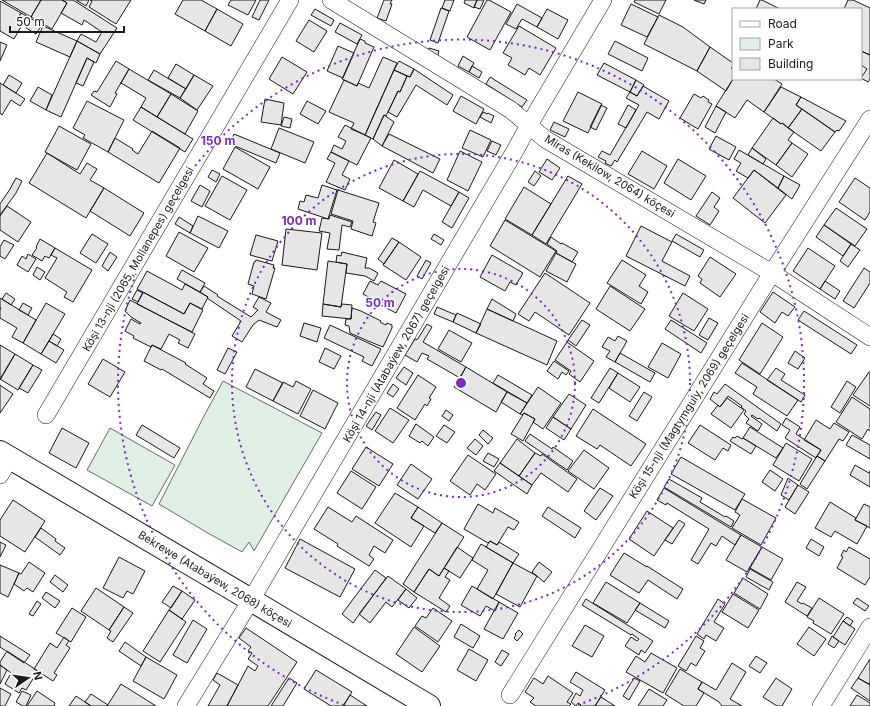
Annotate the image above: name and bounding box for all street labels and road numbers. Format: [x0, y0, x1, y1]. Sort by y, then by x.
street label: Miras (Kekilow, 2064) köçesi [542, 131, 678, 221]
street label: Köşi 13-nji (2065, Mollanepes) geçelgesi [79, 164, 197, 354]
street label: Köşi 14-nji (Atabaýew, 2067) geçelgesi [340, 263, 452, 445]
street label: Köşi 15-nji (Magtymguly, 2069) geçelgesi [626, 311, 752, 501]
street label: Bekrewe (Atabaýew, 2068) köçesi [136, 527, 294, 631]

